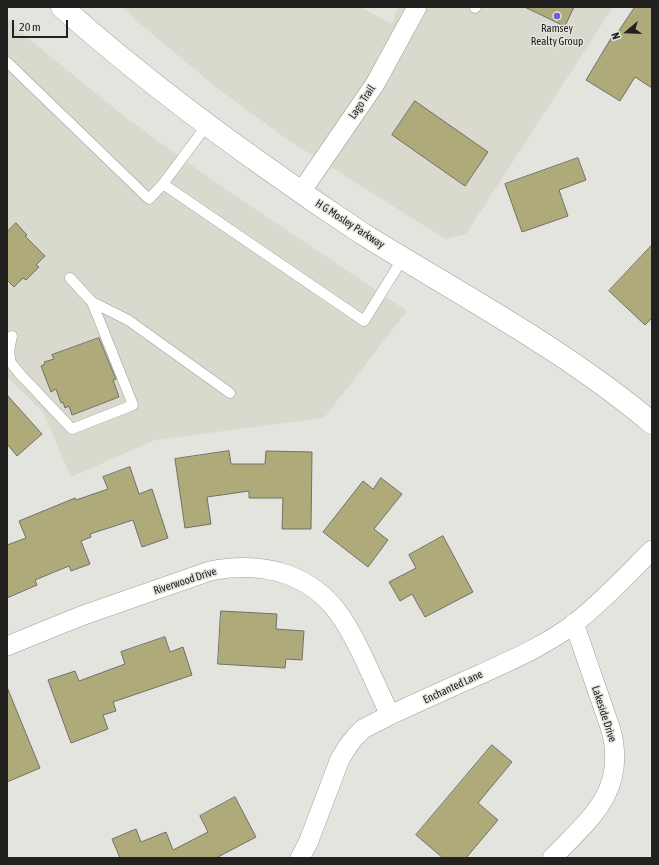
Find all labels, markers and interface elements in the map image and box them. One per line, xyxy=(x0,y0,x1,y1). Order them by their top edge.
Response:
marker: Ramsey Realty Group xyxy=(552,11,562,21)
scale bar xyxy=(14,12,70,38)
north arrow xyxy=(607,12,647,52)
text: 20 m xyxy=(19,20,41,34)
place label: Ramsey Realty Group xyxy=(531,22,583,48)
text: N xyxy=(609,31,622,41)
street label: Lago Trail xyxy=(346,82,378,122)
street label: H G Mosley Parkway xyxy=(313,197,387,251)
street label: Riverwood Drive xyxy=(152,565,218,597)
street label: Enchanted Lane xyxy=(421,667,485,707)
street label: Lakeside Drive xyxy=(589,684,619,744)

